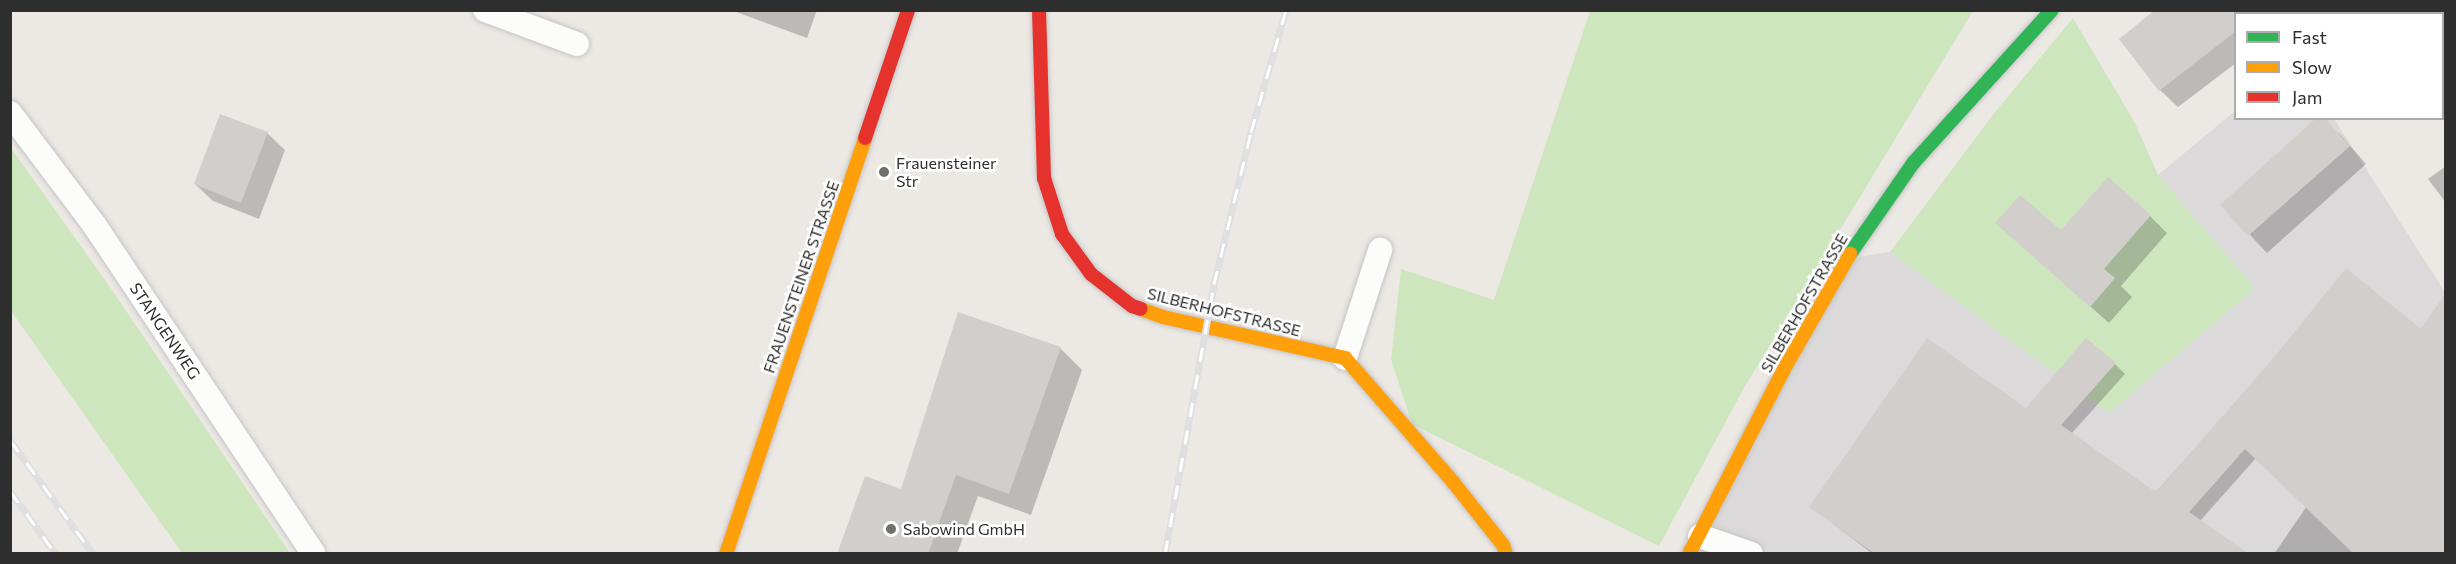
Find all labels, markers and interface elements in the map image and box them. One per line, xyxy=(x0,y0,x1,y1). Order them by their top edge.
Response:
legend xyxy=(2234,12,2444,120)
text: Fast xyxy=(2292,26,2327,48)
text: Slow xyxy=(2292,56,2332,78)
text: Jam xyxy=(2292,86,2322,108)
place label: Frauensteiner Str xyxy=(896,153,996,191)
marker: Frauensteiner Str xyxy=(877,165,891,179)
street label: FRAUENSTEINER STRASSE xyxy=(759,178,843,376)
street label: SILBERHOFSTRASSE xyxy=(1756,230,1852,376)
street label: STANGENWEG xyxy=(126,279,204,383)
street label: SILBERHOFSTRASSE xyxy=(1145,284,1303,340)
place label: Sabowind GmbH xyxy=(903,519,1025,539)
marker: Sabowind GmbH xyxy=(884,522,898,536)

